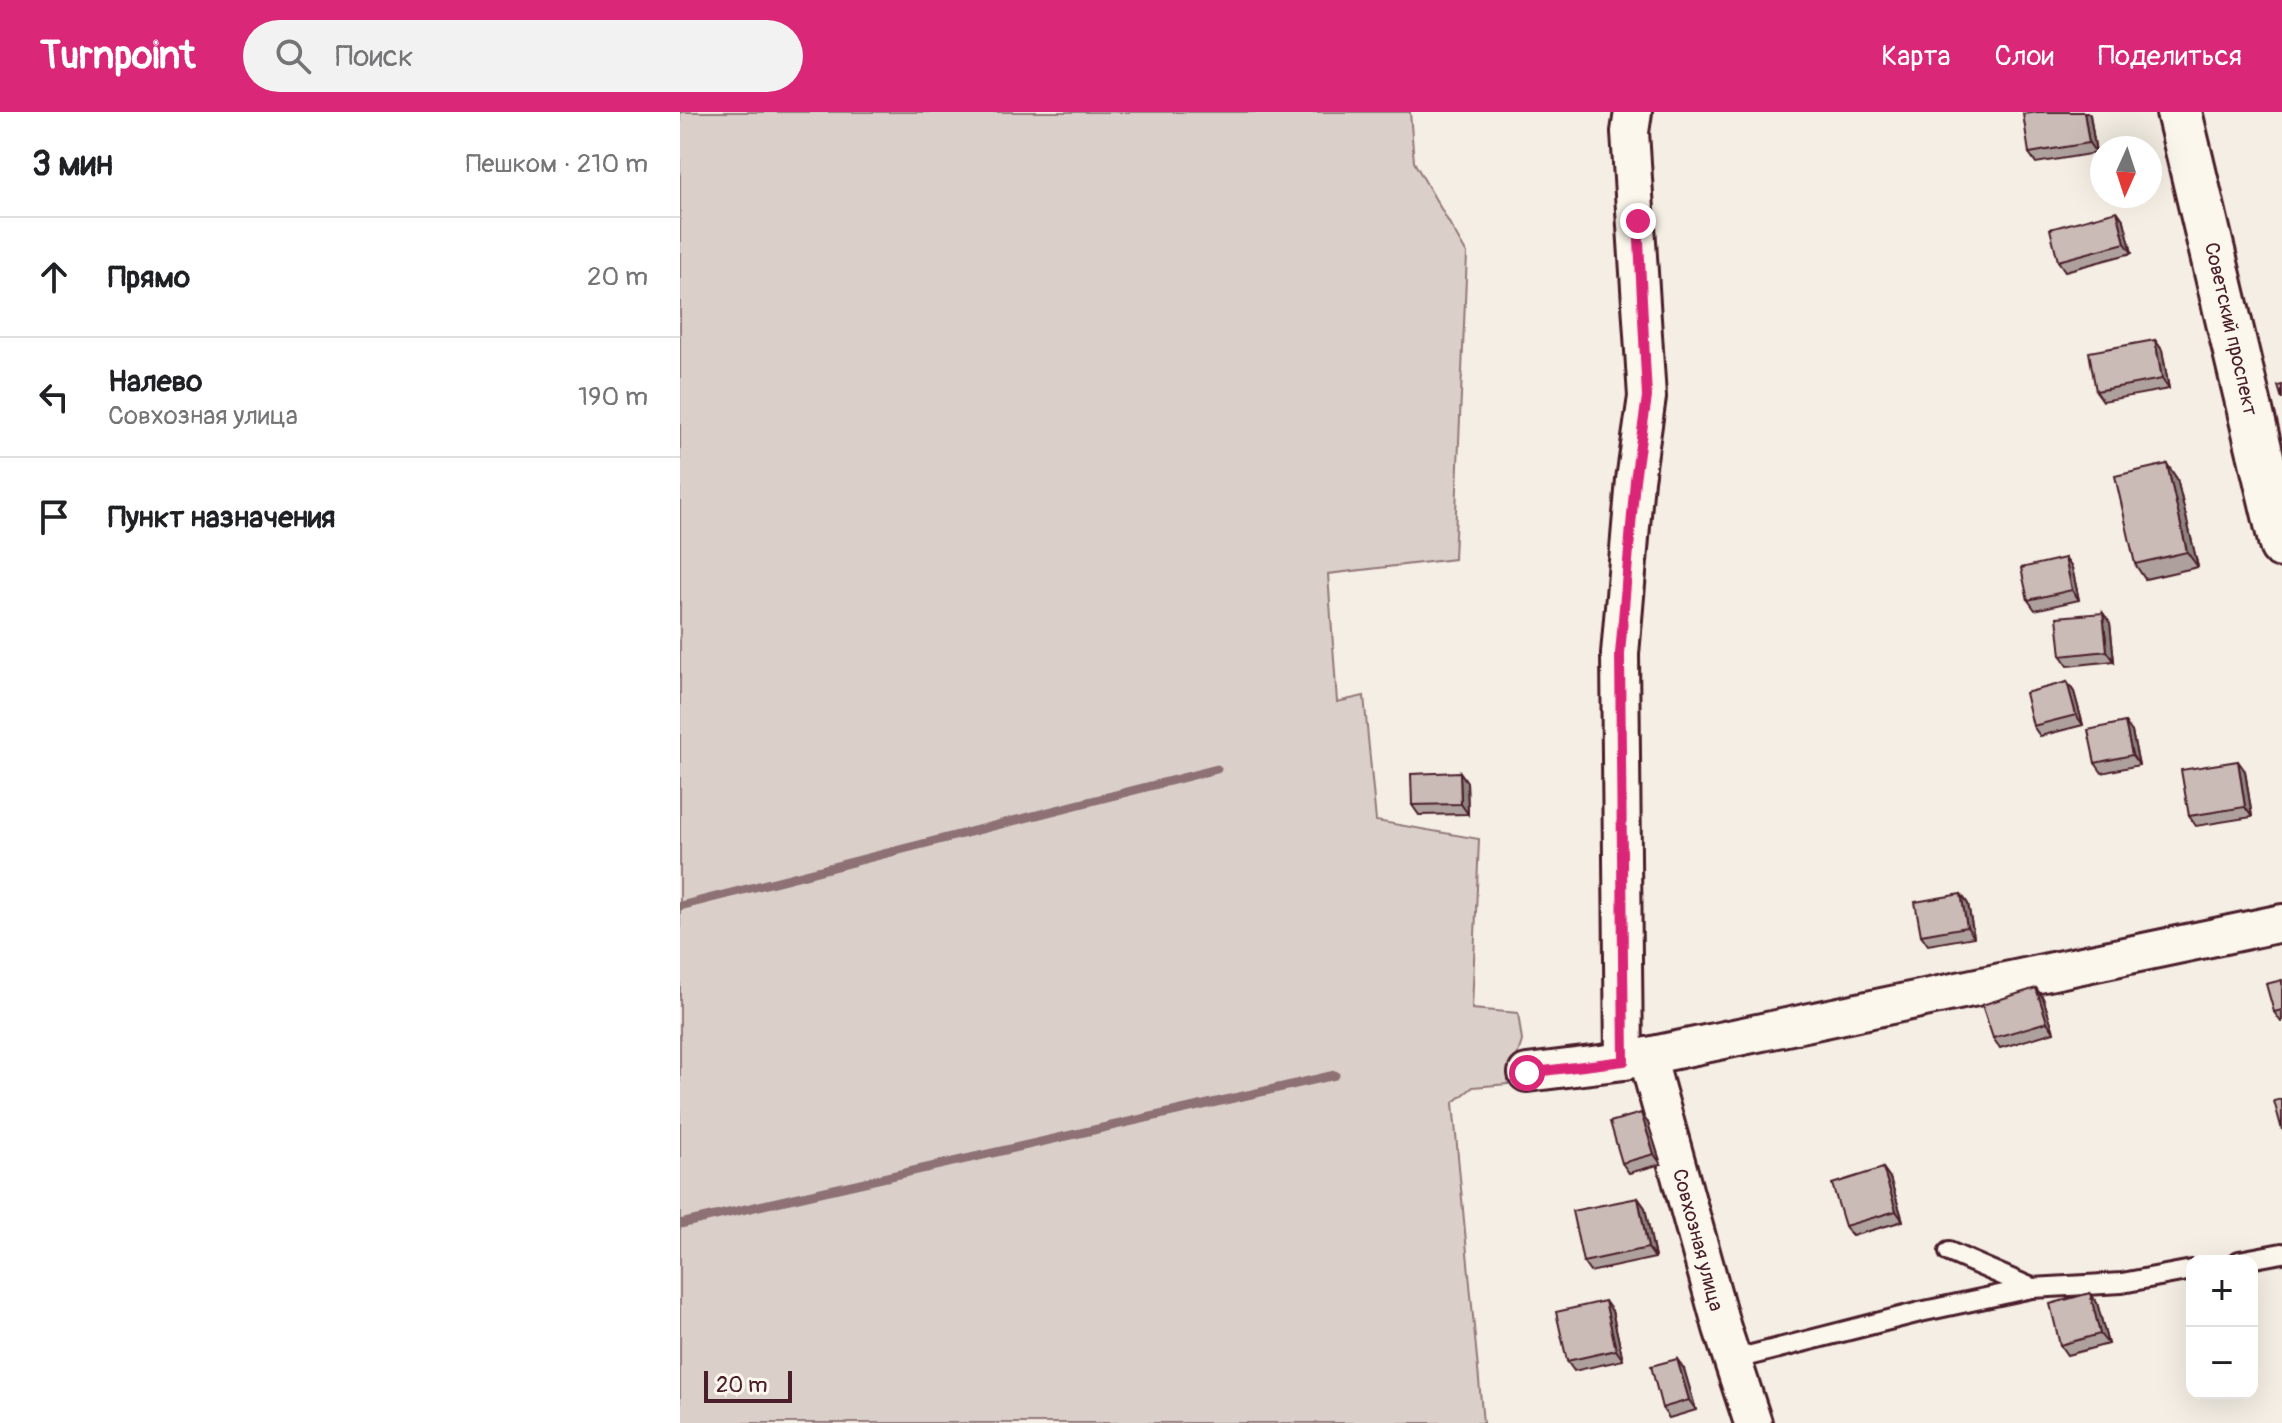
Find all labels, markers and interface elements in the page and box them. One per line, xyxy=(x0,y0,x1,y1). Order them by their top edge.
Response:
search box xyxy=(243,20,803,92)
text: Turnpoint xyxy=(40,32,195,80)
icon: search xyxy=(271,34,315,78)
text: Поиск xyxy=(335,38,414,75)
text: Карта xyxy=(1881,39,1951,74)
text: Слои xyxy=(1995,39,2054,74)
text: Поделиться xyxy=(2098,39,2242,74)
north arrow xyxy=(2090,136,2162,208)
text: 3 мин xyxy=(32,143,113,186)
text: Пешком · 210 m xyxy=(466,148,648,180)
route end xyxy=(1620,203,1656,239)
street label: Советский проспект xyxy=(2199,240,2263,418)
icon: ahead xyxy=(32,255,76,299)
text: Прямо xyxy=(108,259,190,296)
text: 20 m xyxy=(587,261,648,293)
text: Налево xyxy=(108,363,202,400)
icon: left xyxy=(32,375,76,419)
text: 190 m xyxy=(578,381,648,413)
text: Совхозная улица xyxy=(108,400,298,432)
icon: arrive xyxy=(32,495,76,539)
text: Пункт назначения xyxy=(108,499,335,536)
route start xyxy=(1509,1055,1545,1091)
street label: Совхозная улица xyxy=(1667,1166,1729,1314)
map controls xyxy=(2186,1255,2258,1399)
button: + xyxy=(2186,1255,2258,1327)
button: − xyxy=(2186,1327,2258,1399)
scale bar xyxy=(704,1367,792,1403)
text: 20 m xyxy=(716,1371,768,1399)

